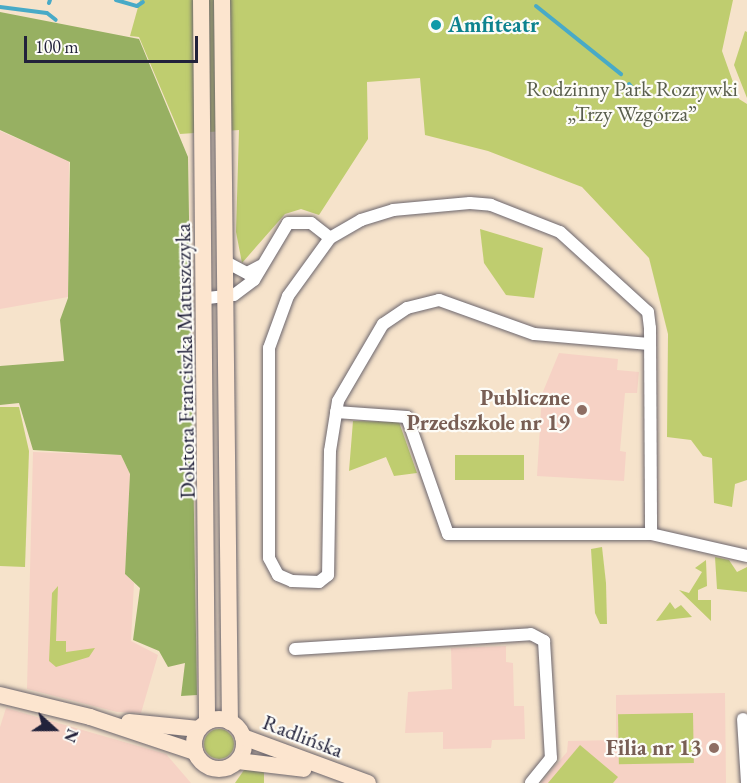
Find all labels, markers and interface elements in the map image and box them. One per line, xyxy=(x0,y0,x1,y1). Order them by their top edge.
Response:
place label: Amfiteatr xyxy=(448,12,539,38)
marker: Amfiteatr xyxy=(429,18,443,32)
scale bar xyxy=(27,24,201,62)
text: 100 m xyxy=(35,35,79,58)
park label: Rodzinny Park Rozrywki „Trzy Wzgórza” xyxy=(526,75,738,126)
street label: Doktora Franciszka Matuszczyka xyxy=(169,223,201,499)
place label: Publiczne Przedszkole nr 19 xyxy=(406,384,570,436)
marker: Publiczne Przedszkole nr 19 xyxy=(575,403,589,417)
north arrow xyxy=(24,699,84,759)
street label: Radlińska xyxy=(259,709,347,763)
text: N xyxy=(59,726,83,745)
place label: Filia nr 13 xyxy=(606,735,702,761)
marker: Filia nr 13 xyxy=(707,741,721,755)

